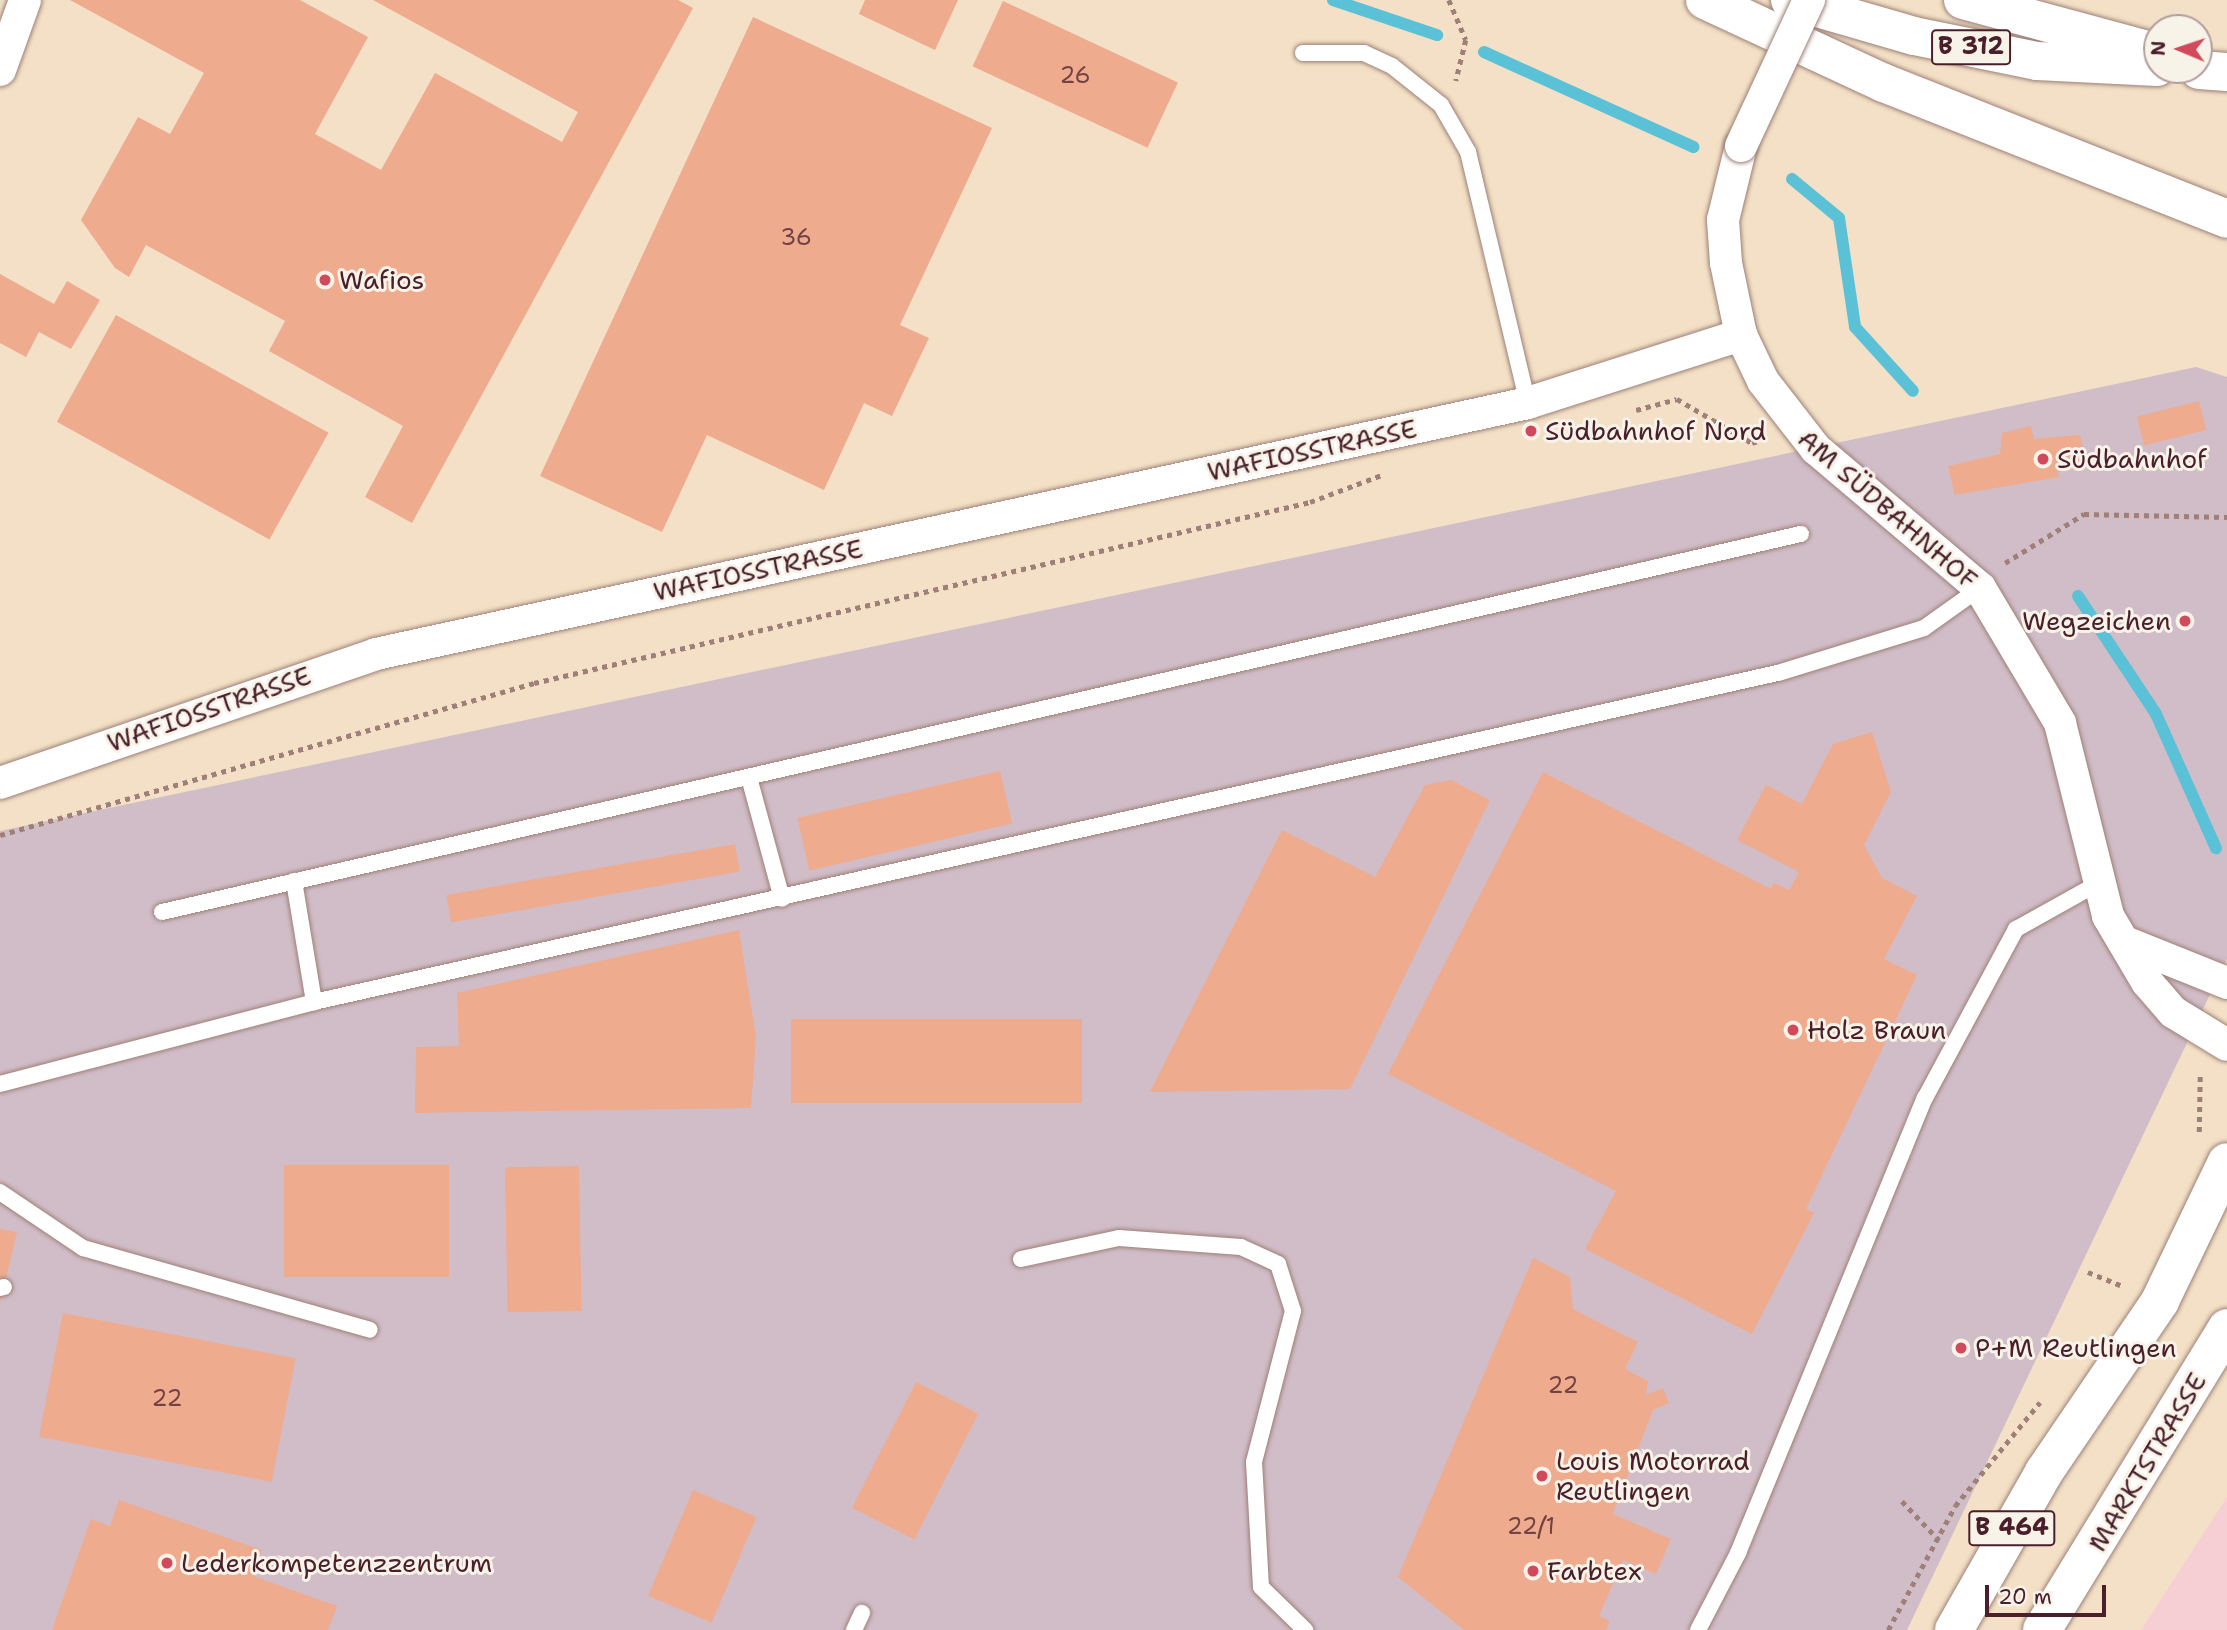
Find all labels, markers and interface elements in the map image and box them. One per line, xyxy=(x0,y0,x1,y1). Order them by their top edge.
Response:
north arrow xyxy=(2143,14,2213,84)
road number: B 312 xyxy=(1931,27,2011,68)
text: N xyxy=(2146,40,2171,56)
house number: 26 xyxy=(1059,61,1091,89)
house number: 36 xyxy=(780,223,812,251)
place label: Wafios xyxy=(339,264,424,296)
marker: Wafios xyxy=(317,272,333,288)
street label: WAFIOSSTRASSE xyxy=(1204,413,1420,487)
place label: Südbahnhof Nord xyxy=(1545,415,1766,447)
marker: Südbahnhof Nord xyxy=(1523,423,1539,439)
street label: AM SÜDBAHNHOF xyxy=(1792,423,1984,595)
place label: Südbahnhof xyxy=(2057,443,2207,475)
marker: Südbahnhof xyxy=(2035,451,2051,467)
street label: WAFIOSSTRASSE xyxy=(650,533,866,607)
place label: Wegzeichen xyxy=(2022,605,2171,637)
marker: Wegzeichen xyxy=(2177,613,2193,629)
street label: WAFIOSSTRASSE xyxy=(103,660,315,758)
place label: Holz Braun xyxy=(1807,1014,1946,1046)
marker: Holz Braun xyxy=(1785,1022,1801,1038)
place label: P+M Reutlingen xyxy=(1975,1332,2176,1364)
marker: P+M Reutlingen xyxy=(1953,1340,1969,1356)
street label: MARKTSTRASSE xyxy=(2081,1367,2213,1557)
house number: 22 xyxy=(1547,1371,1579,1399)
house number: 22 xyxy=(151,1384,183,1412)
place label: Louis Motorrad Reutlingen xyxy=(1556,1445,1750,1506)
marker: Louis Motorrad Reutlingen xyxy=(1534,1468,1550,1484)
road number: B 464 xyxy=(1968,1508,2056,1548)
house number: 22/1 xyxy=(1507,1512,1555,1540)
place label: Lederkompetenzzentrum xyxy=(181,1547,492,1579)
marker: Lederkompetenzzentrum xyxy=(159,1555,175,1571)
place label: Farbtex xyxy=(1547,1555,1642,1587)
marker: Farbtex xyxy=(1525,1563,1541,1579)
scale bar xyxy=(1989,1570,2110,1614)
text: 20 m xyxy=(1998,1583,2052,1611)

